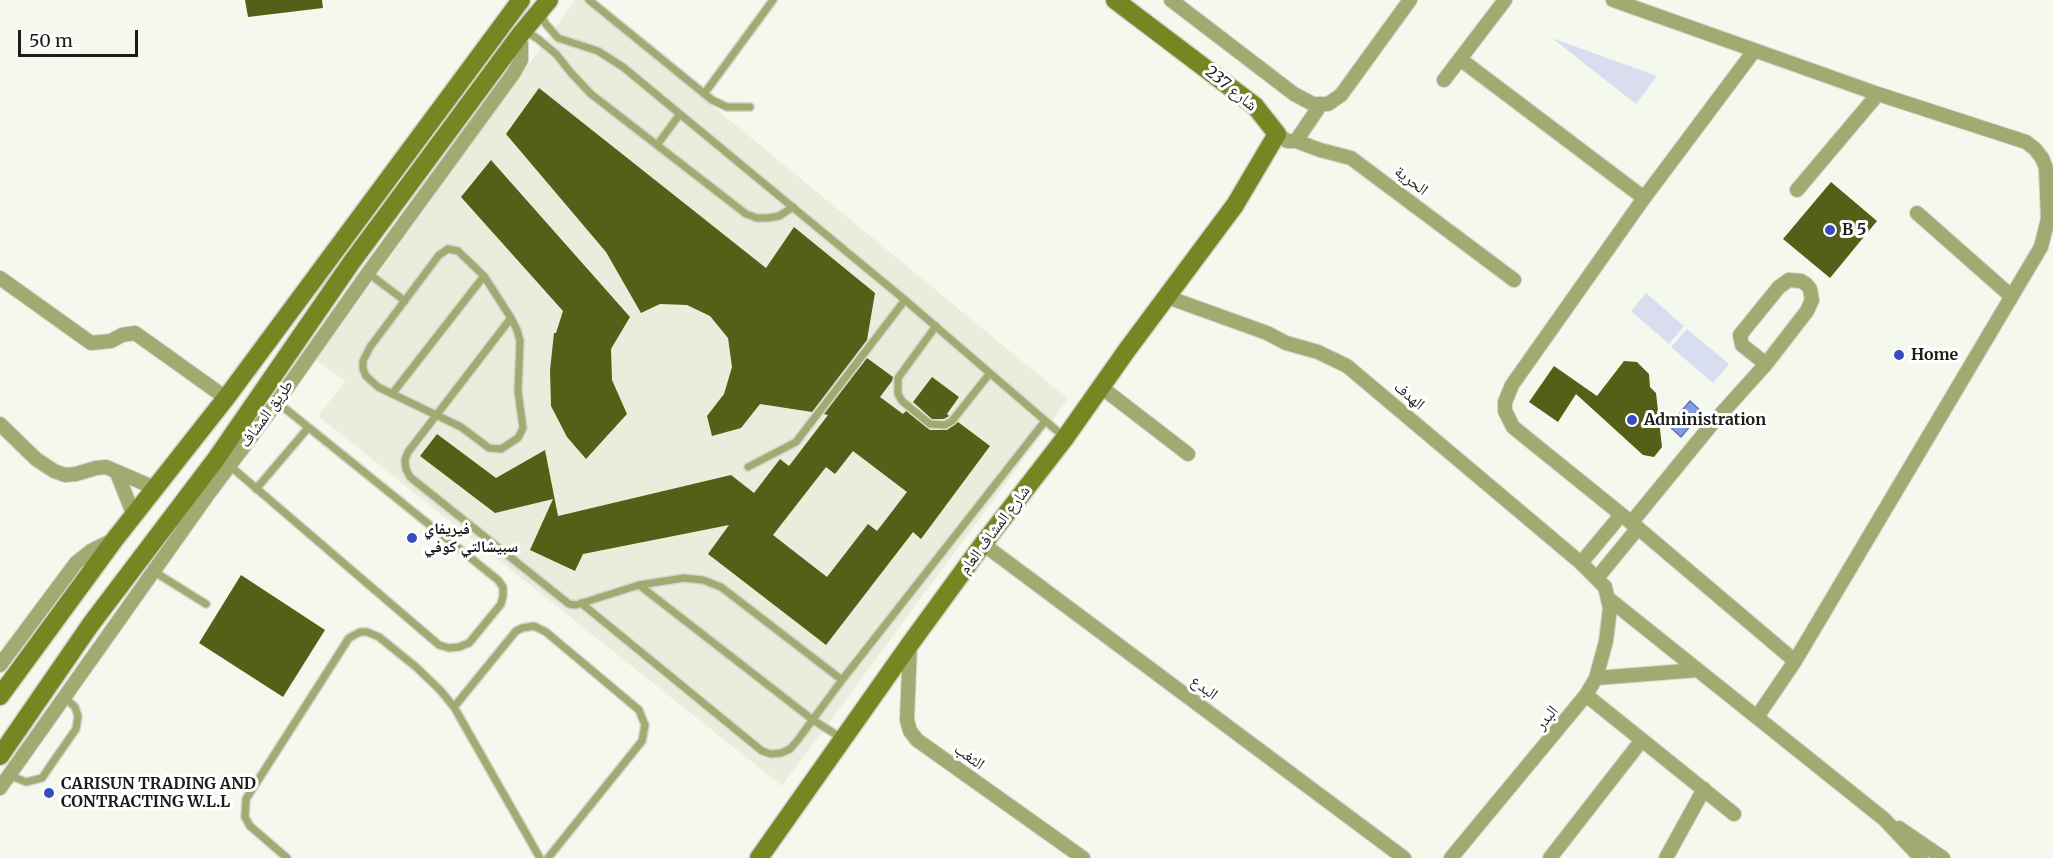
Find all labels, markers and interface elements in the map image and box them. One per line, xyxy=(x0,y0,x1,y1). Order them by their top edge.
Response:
scale bar xyxy=(21,18,141,56)
text: 50 m xyxy=(29,29,73,52)
street label: شارع 237 xyxy=(1201,62,1261,116)
street label: الحرية xyxy=(1390,162,1432,200)
place label: B 5 xyxy=(1842,220,1866,240)
marker: B 5 xyxy=(1823,223,1837,237)
place label: Home xyxy=(1911,345,1958,365)
marker: Home xyxy=(1892,348,1906,362)
street label: طريق المشاف xyxy=(236,377,298,451)
street label: الهدف xyxy=(1390,378,1428,414)
place label: Administration xyxy=(1644,410,1766,430)
marker: Administration xyxy=(1625,413,1639,427)
street label: شارع المشاف العام xyxy=(956,482,1034,578)
place label: فيريفاي سبيشالتي كوفي xyxy=(424,519,518,557)
marker: فيريفاي سبيشالتي كوفي xyxy=(405,531,419,545)
street label: البدع xyxy=(1187,672,1221,704)
street label: البدر xyxy=(1531,702,1563,734)
street label: الثغب xyxy=(950,740,988,774)
place label: CARISUN TRADING AND CONTRACTING W.L.L xyxy=(61,774,256,812)
marker: CARISUN TRADING AND CONTRACTING W.L.L xyxy=(42,786,56,800)

